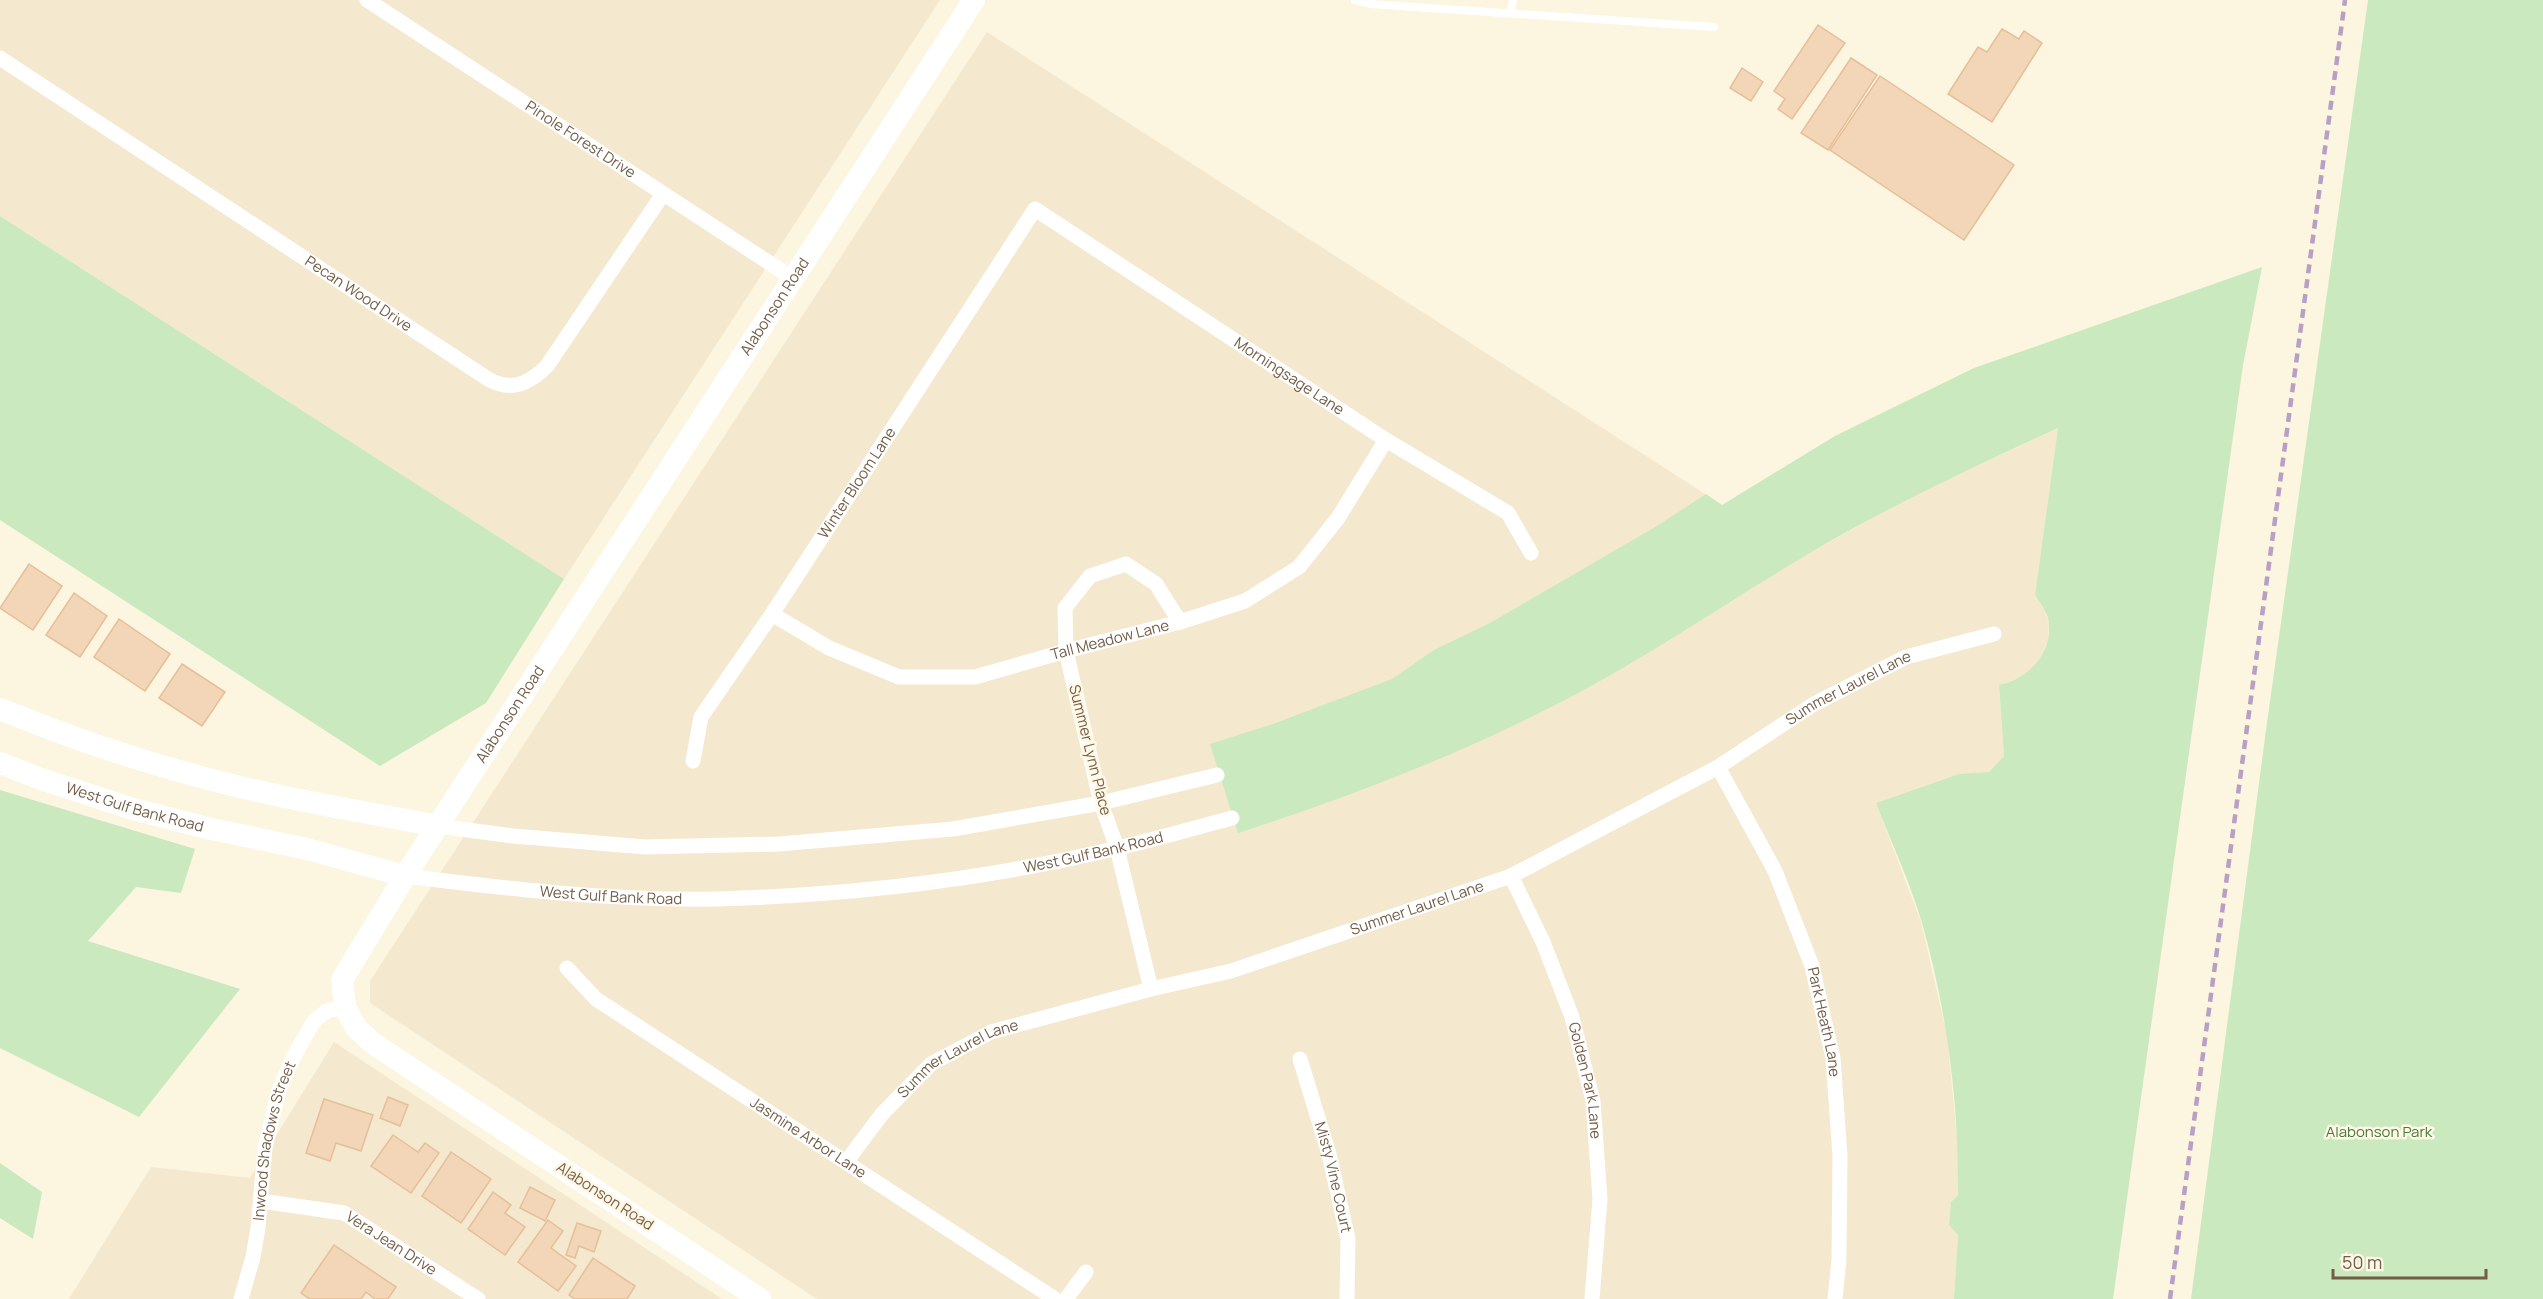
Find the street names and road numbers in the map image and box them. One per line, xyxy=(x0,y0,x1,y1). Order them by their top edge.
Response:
street label: Pinole Forest Drive xyxy=(521,95,640,183)
street label: Pecan Wood Drive xyxy=(301,250,417,336)
street label: Alabonson Road xyxy=(735,254,814,359)
street label: Morningsage Lane xyxy=(1230,332,1349,420)
street label: Winter Bloom Lane xyxy=(813,423,901,543)
street label: Tall Meadow Lane xyxy=(1048,614,1171,665)
street label: Summer Laurel Lane xyxy=(1781,645,1913,730)
street label: Alabonson Road xyxy=(470,661,549,767)
street label: Summer Lynn Place xyxy=(1064,682,1117,818)
street label: West Gulf Bank Road xyxy=(63,777,206,837)
street label: West Gulf Bank Road xyxy=(1022,826,1165,878)
street label: Summer Laurel Lane xyxy=(1347,875,1487,940)
street label: West Gulf Bank Road xyxy=(539,880,682,909)
street label: Park Heath Lane xyxy=(1803,965,1845,1078)
street label: Summer Laurel Lane xyxy=(892,1014,1021,1102)
street label: Golden Park Lane xyxy=(1564,1020,1607,1140)
street label: Inwood Shadows Street xyxy=(248,1058,301,1222)
street label: Jasmine Arbor Lane xyxy=(746,1092,871,1183)
street label: Misty Vine Court xyxy=(1310,1119,1357,1235)
street label: Alabonson Road xyxy=(552,1156,658,1235)
street label: Vera Jean Drive xyxy=(342,1206,441,1280)

